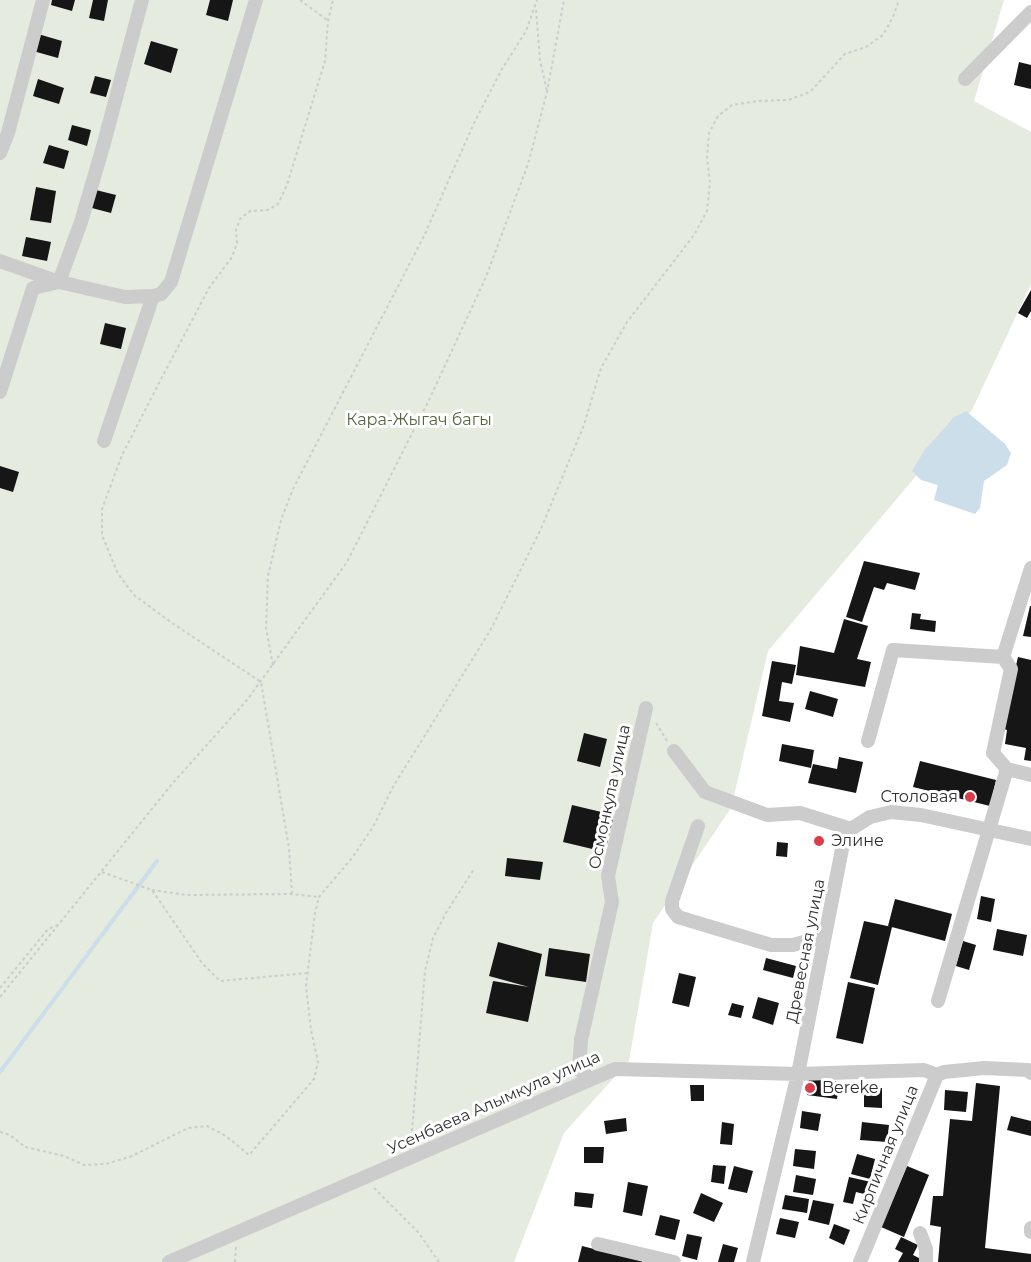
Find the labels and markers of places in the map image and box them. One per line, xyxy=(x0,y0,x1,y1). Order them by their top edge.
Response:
place label: Столовая xyxy=(880,787,958,807)
marker: Столовая xyxy=(963,790,977,804)
place label: Элине xyxy=(831,831,884,851)
marker: Элине xyxy=(812,834,826,848)
place label: Bereke xyxy=(822,1078,878,1098)
marker: Bereke xyxy=(803,1081,817,1095)

